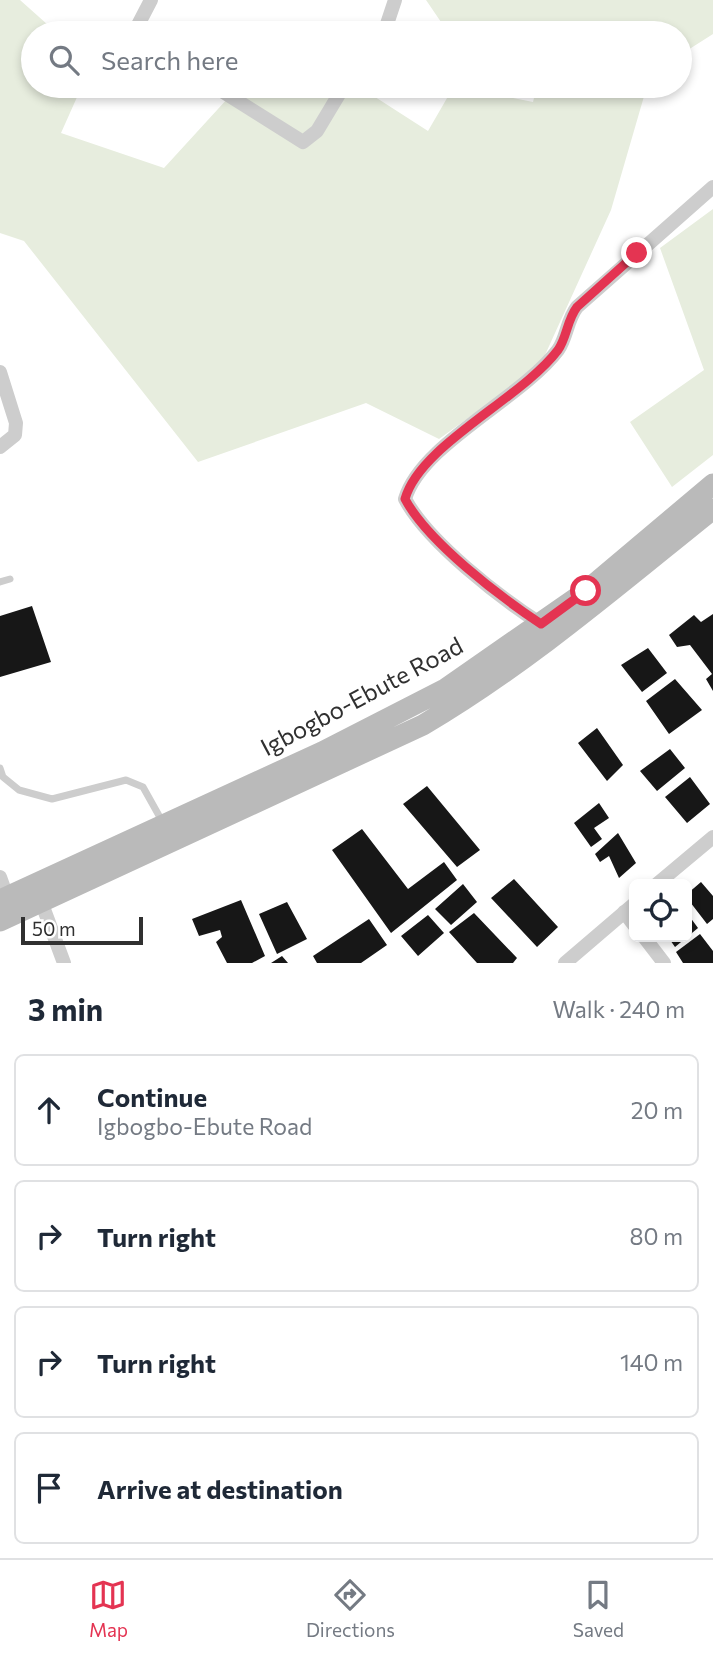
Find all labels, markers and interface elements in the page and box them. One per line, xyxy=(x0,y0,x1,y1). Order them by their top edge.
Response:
search box xyxy=(21,21,692,98)
icon: search xyxy=(45,41,83,79)
text: Search here xyxy=(101,44,239,75)
route end xyxy=(621,237,652,268)
route start xyxy=(570,575,601,606)
street label: Igbogbo-Ebute Road xyxy=(255,630,467,761)
map controls xyxy=(629,879,692,942)
button: locate xyxy=(629,879,692,942)
scale bar xyxy=(21,914,144,946)
text: 50 m xyxy=(32,917,76,940)
text: 3 min xyxy=(28,990,103,1027)
text: Walk · 240 m xyxy=(553,995,685,1023)
text: Continue xyxy=(97,1081,207,1112)
icon: ahead xyxy=(30,1091,68,1129)
text: 20 m xyxy=(631,1096,683,1124)
text: Igbogbo-Ebute Road xyxy=(97,1112,312,1140)
icon: right xyxy=(30,1217,68,1255)
text: Turn right xyxy=(97,1221,216,1252)
text: 80 m xyxy=(630,1222,683,1250)
icon: right xyxy=(30,1343,68,1381)
text: Turn right xyxy=(97,1347,216,1378)
text: 140 m xyxy=(620,1348,683,1376)
icon: arrive xyxy=(30,1469,68,1507)
text: Arrive at destination xyxy=(97,1473,343,1504)
tab: Map xyxy=(89,1576,128,1641)
tab: Directions xyxy=(306,1576,395,1641)
tab: Saved xyxy=(573,1576,624,1641)

